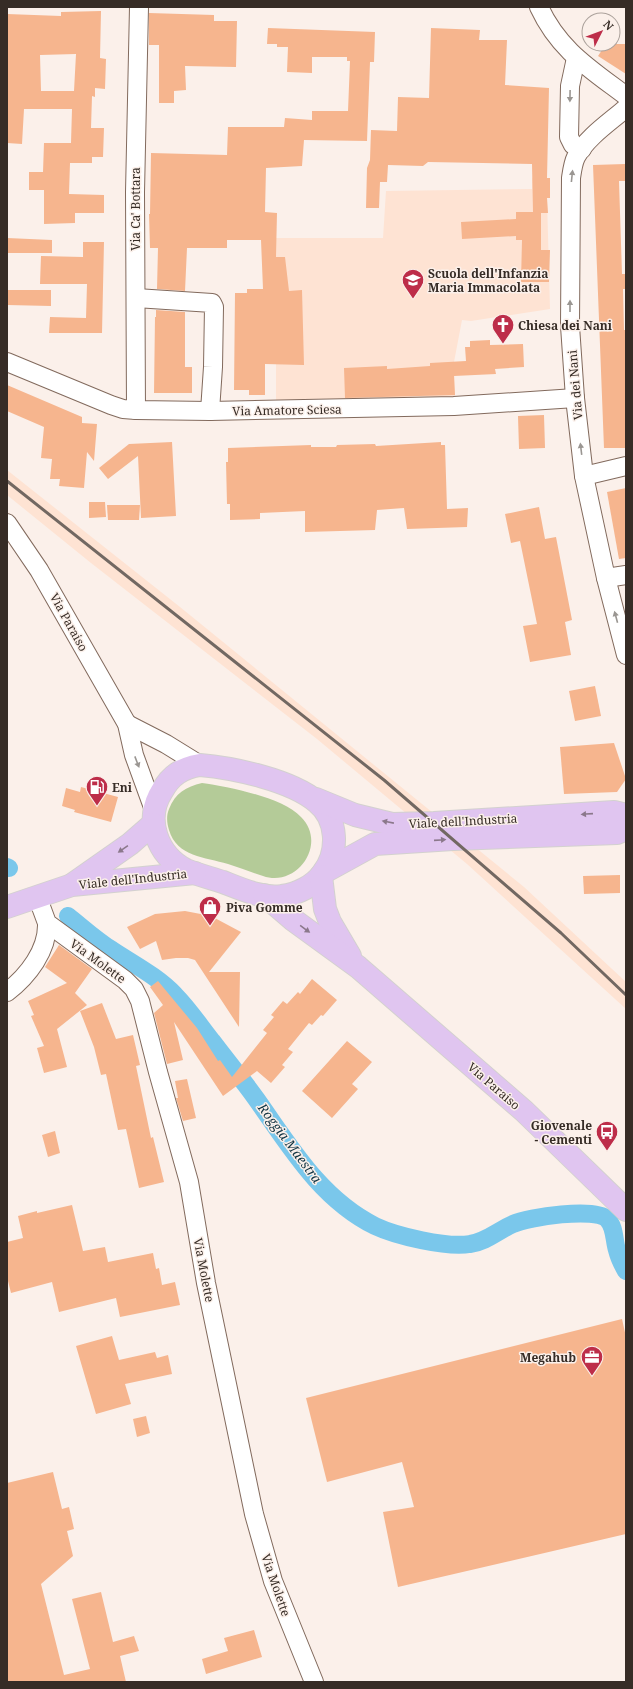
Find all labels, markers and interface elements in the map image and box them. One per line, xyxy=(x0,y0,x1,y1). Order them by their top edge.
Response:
north arrow xyxy=(581,12,621,52)
text: N xyxy=(600,17,617,33)
one-way arrow xyxy=(567,90,573,103)
street label: Via Ca' Bottara xyxy=(127,167,144,251)
one-way arrow xyxy=(569,170,575,182)
place label: Scuola dell'Infanzia Maria Immacolata xyxy=(428,265,548,296)
school or university icon: Scuola dell'Infanzia Maria Immacolata xyxy=(400,267,426,300)
one-way arrow xyxy=(567,299,573,312)
church icon: Chiesa dei Nani xyxy=(490,312,516,345)
place label: Chiesa dei Nani xyxy=(518,317,613,334)
street label: Via dei Nani xyxy=(563,349,587,421)
street label: Via Amatore Sciesa xyxy=(232,401,342,419)
one-way arrow xyxy=(578,443,584,455)
street label: Via Paraiso xyxy=(46,590,92,654)
one-way arrow xyxy=(613,611,619,623)
one-way arrow xyxy=(134,756,140,768)
fuel station icon: Eni xyxy=(84,774,110,807)
place label: Eni xyxy=(112,779,133,796)
street label: Viale dell'Industria xyxy=(408,810,518,832)
one-way arrow xyxy=(581,811,593,818)
one-way arrow xyxy=(382,819,394,825)
one-way arrow xyxy=(434,836,446,843)
one-way arrow xyxy=(118,845,129,853)
street label: Viale dell'Industria xyxy=(78,865,188,893)
shop icon: Piva Gomme xyxy=(197,894,223,927)
place label: Piva Gomme xyxy=(226,899,303,916)
one-way arrow xyxy=(299,925,310,933)
street label: Via Molette xyxy=(67,935,129,987)
street label: Via Paraiso xyxy=(464,1059,524,1114)
water label: Roggia Maestra xyxy=(253,1099,326,1187)
place label: Giovenale - Cementi xyxy=(531,1117,593,1148)
bus stop icon: Giovenale - Cementi xyxy=(594,1119,620,1152)
street label: Via Molette xyxy=(189,1236,219,1304)
office icon: Megahub xyxy=(579,1344,605,1377)
place label: Megahub xyxy=(520,1349,576,1366)
street label: Via Molette xyxy=(257,1551,295,1619)

